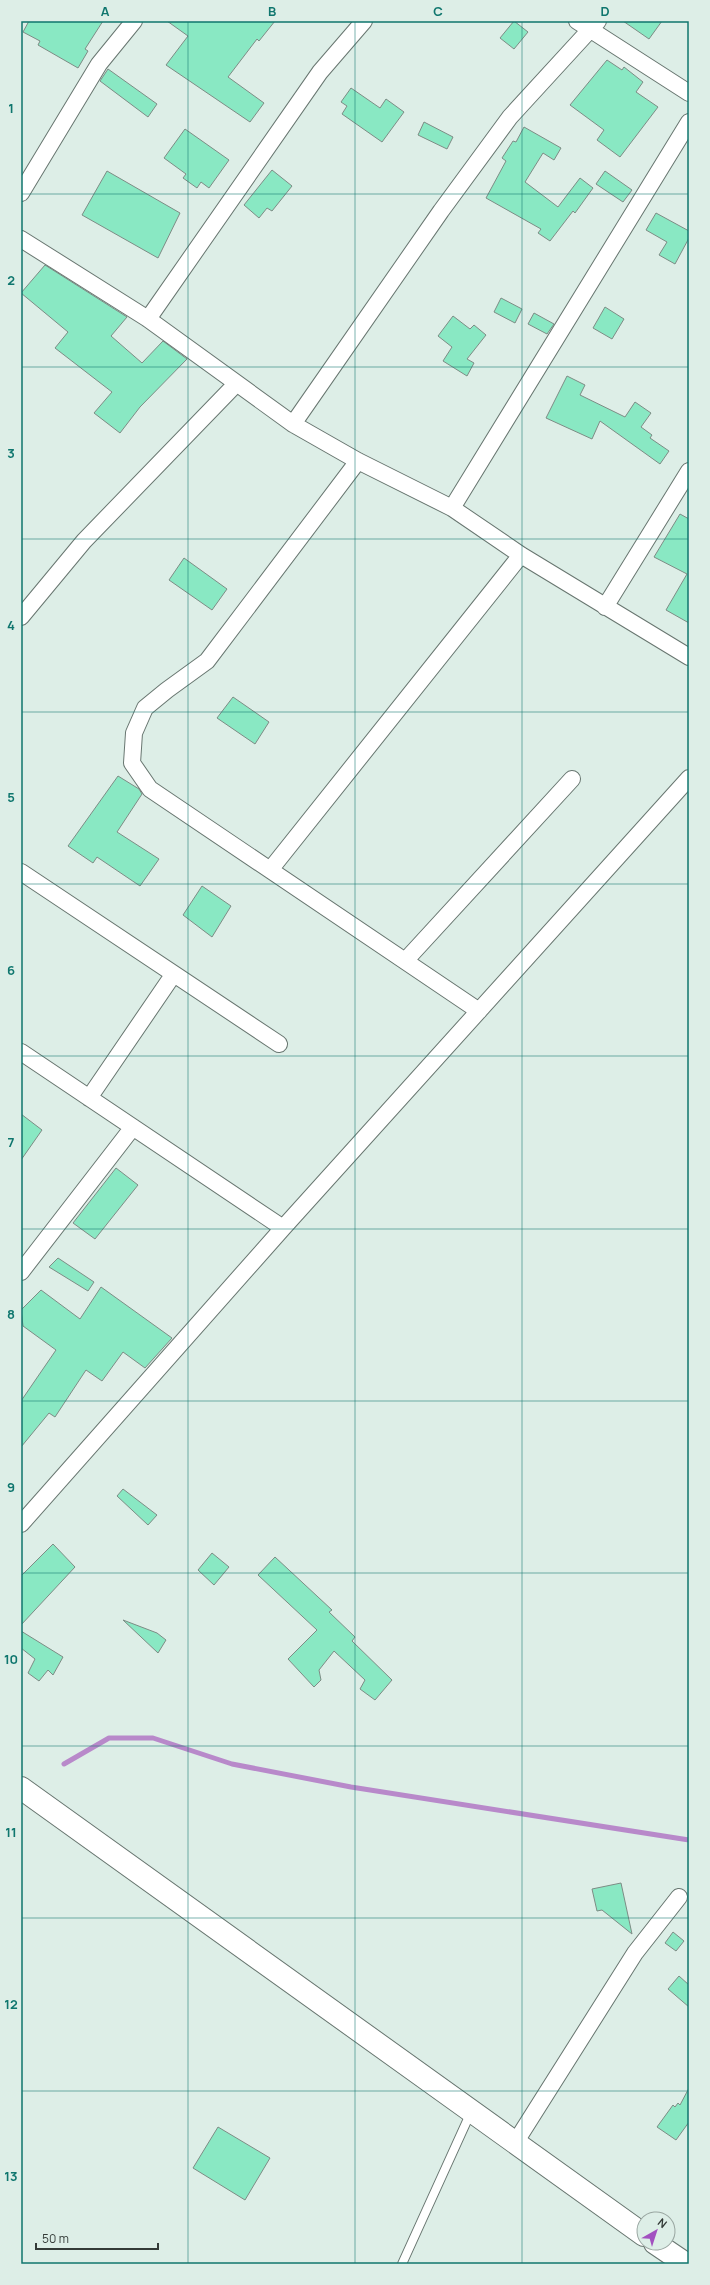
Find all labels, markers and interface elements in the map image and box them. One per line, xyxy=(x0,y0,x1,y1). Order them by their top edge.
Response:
text: A xyxy=(101,2,110,20)
text: B xyxy=(268,2,276,20)
text: C xyxy=(433,2,443,20)
text: D xyxy=(600,2,610,20)
text: 1 xyxy=(8,99,14,117)
text: 2 xyxy=(7,271,15,289)
text: 3 xyxy=(7,444,15,462)
text: 4 xyxy=(7,616,15,634)
text: 5 xyxy=(7,788,15,806)
text: 6 xyxy=(7,961,15,979)
text: 7 xyxy=(8,1133,15,1151)
text: 8 xyxy=(7,1305,15,1323)
text: 9 xyxy=(7,1478,15,1496)
text: 10 xyxy=(4,1650,18,1668)
text: 11 xyxy=(5,1823,17,1841)
text: 12 xyxy=(4,1995,18,2013)
text: 13 xyxy=(4,2167,18,2185)
north arrow xyxy=(636,2211,676,2251)
text: N xyxy=(655,2215,670,2231)
scale bar xyxy=(36,2225,158,2251)
text: 50 m xyxy=(42,2230,69,2247)

